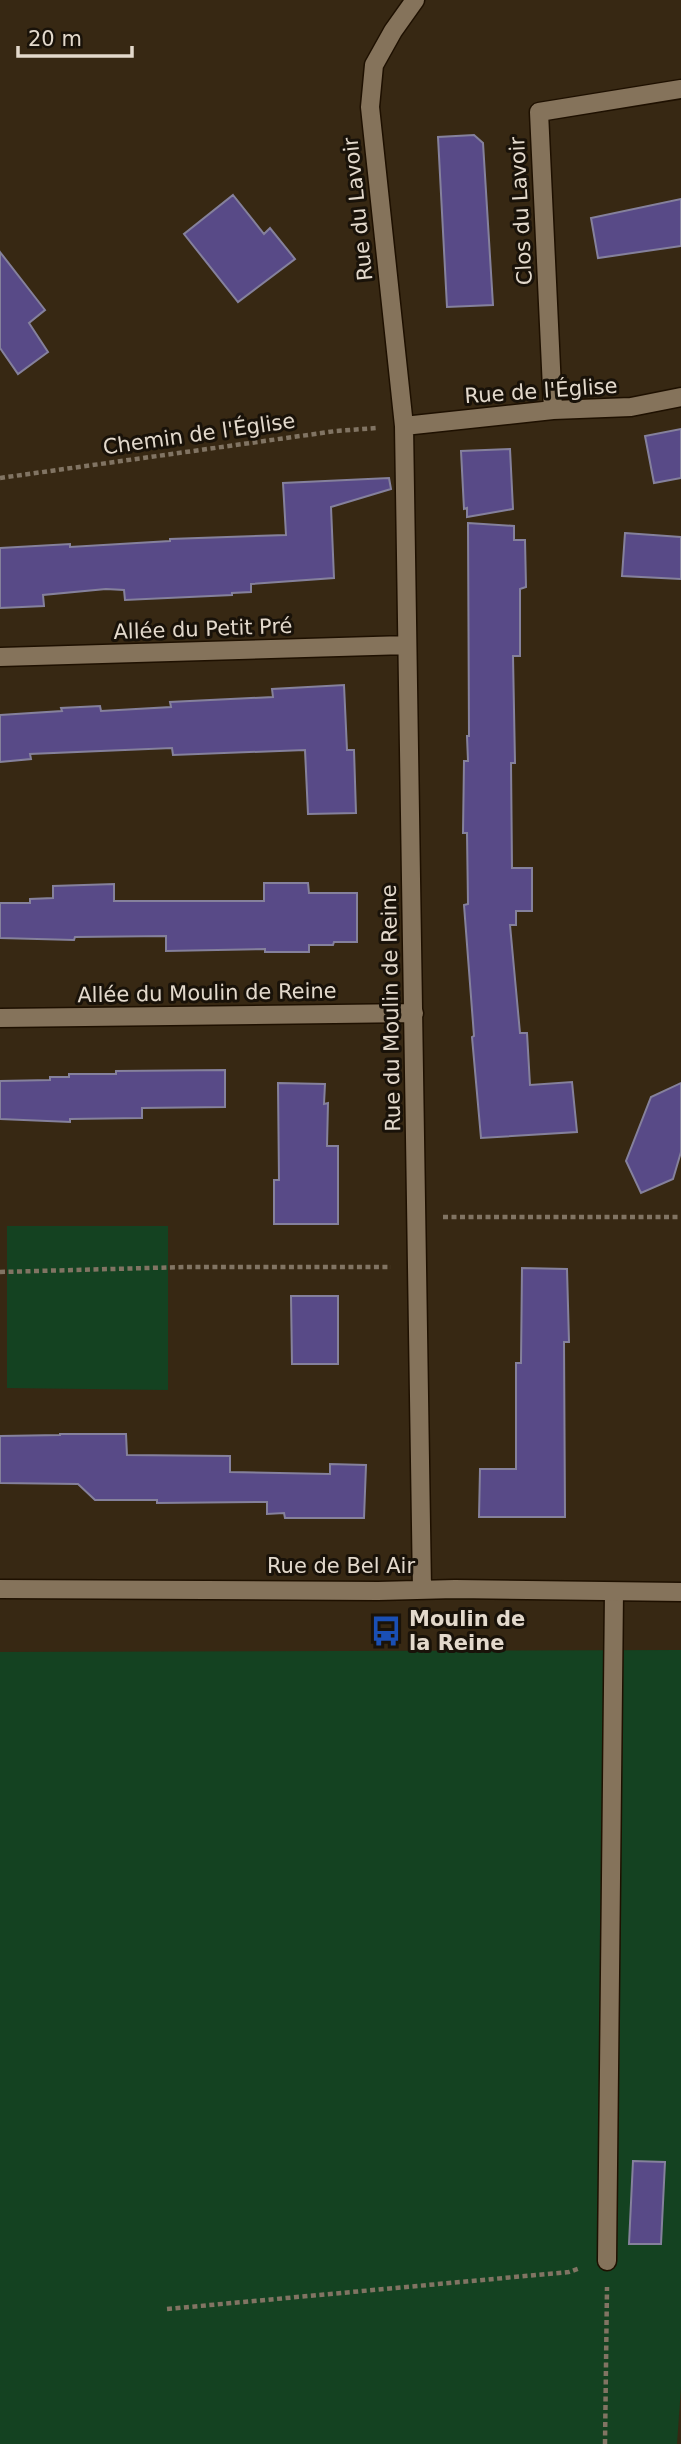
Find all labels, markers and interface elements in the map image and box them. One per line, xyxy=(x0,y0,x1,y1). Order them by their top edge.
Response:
scale bar xyxy=(18,14,131,58)
text: 20 m xyxy=(28,27,82,51)
street label: Rue du Lavoir xyxy=(338,136,377,282)
street label: Clos du Lavoir xyxy=(505,136,537,286)
street label: Rue de l'Église xyxy=(464,373,618,408)
street label: Chemin de l'Église xyxy=(101,408,297,459)
street label: Allée du Petit Pré xyxy=(113,614,293,644)
street label: Rue du Moulin de Reine xyxy=(377,884,405,1132)
street label: Allée du Moulin de Reine xyxy=(77,979,337,1007)
street label: Rue de Bel Air xyxy=(267,1554,415,1578)
place label: Moulin de la Reine xyxy=(409,1607,525,1655)
bus stop icon: Moulin de la Reine xyxy=(369,1614,403,1648)

